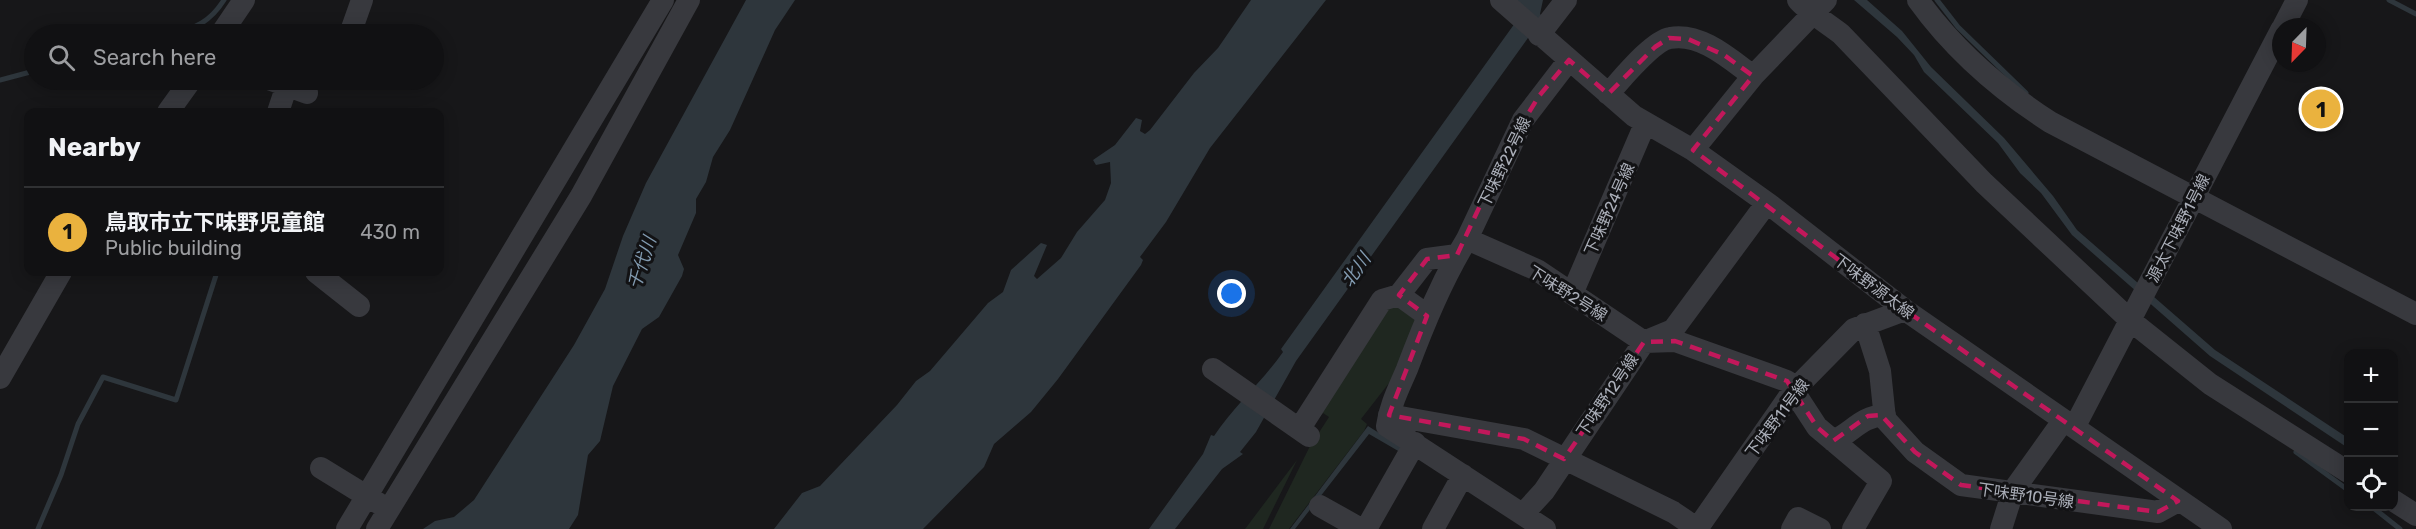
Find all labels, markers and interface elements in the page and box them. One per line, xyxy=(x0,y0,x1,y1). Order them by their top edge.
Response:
north arrow xyxy=(2272,18,2326,72)
search box xyxy=(24,24,444,90)
icon: search xyxy=(45,41,78,74)
text: Search here xyxy=(93,44,216,71)
pin: 1 xyxy=(2302,86,2340,132)
street label: 下味野22号線 xyxy=(1474,114,1535,211)
text: Nearby xyxy=(48,132,141,163)
street label: 下味野24号線 xyxy=(1581,160,1638,258)
street label: 源太下味野1号線 xyxy=(2143,171,2214,285)
text: 鳥取市立下味野児童館 xyxy=(105,209,325,236)
text: 1 xyxy=(63,220,72,244)
text: 430 m xyxy=(360,220,420,244)
water label: 千代川 xyxy=(623,232,661,292)
text: Public building xyxy=(105,236,242,260)
water label: 北川 xyxy=(1337,247,1376,291)
street label: 下味野源太線 xyxy=(1830,250,1918,323)
street label: 下味野2号線 xyxy=(1525,262,1611,325)
your location xyxy=(1217,279,1246,308)
map controls xyxy=(2344,349,2398,511)
button: + xyxy=(2344,349,2398,403)
street label: 下味野12号線 xyxy=(1573,350,1642,440)
street label: 下味野11号線 xyxy=(1742,375,1813,461)
button: − xyxy=(2344,403,2398,457)
button: locate xyxy=(2344,457,2398,511)
street label: 下味野10号線 xyxy=(1977,479,2075,512)

